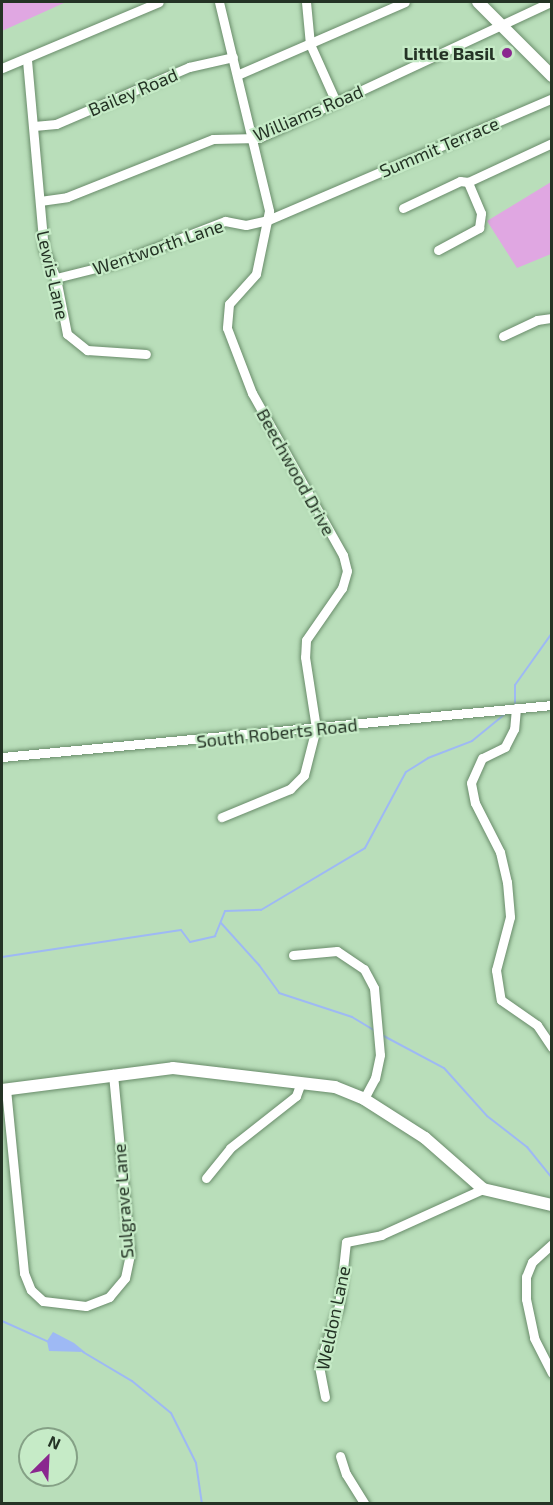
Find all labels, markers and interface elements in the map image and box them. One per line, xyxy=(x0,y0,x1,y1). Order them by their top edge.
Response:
place label: Little Basil xyxy=(403,42,495,64)
marker: Little Basil xyxy=(500,46,514,60)
street label: Bailey Road xyxy=(85,63,181,121)
street label: Williams Road xyxy=(250,80,366,146)
street label: Summit Terrace xyxy=(376,112,502,182)
street label: Wentworth Lane xyxy=(90,215,226,279)
street label: Lewis Lane xyxy=(32,228,74,322)
street label: Beechwood Drive xyxy=(252,405,340,539)
street label: South Roberts Road xyxy=(195,714,359,752)
street label: Sulgrave Lane xyxy=(108,1143,138,1259)
street label: Weldon Lane xyxy=(311,1264,355,1372)
north arrow xyxy=(18,1427,78,1487)
text: N xyxy=(46,1431,64,1453)

